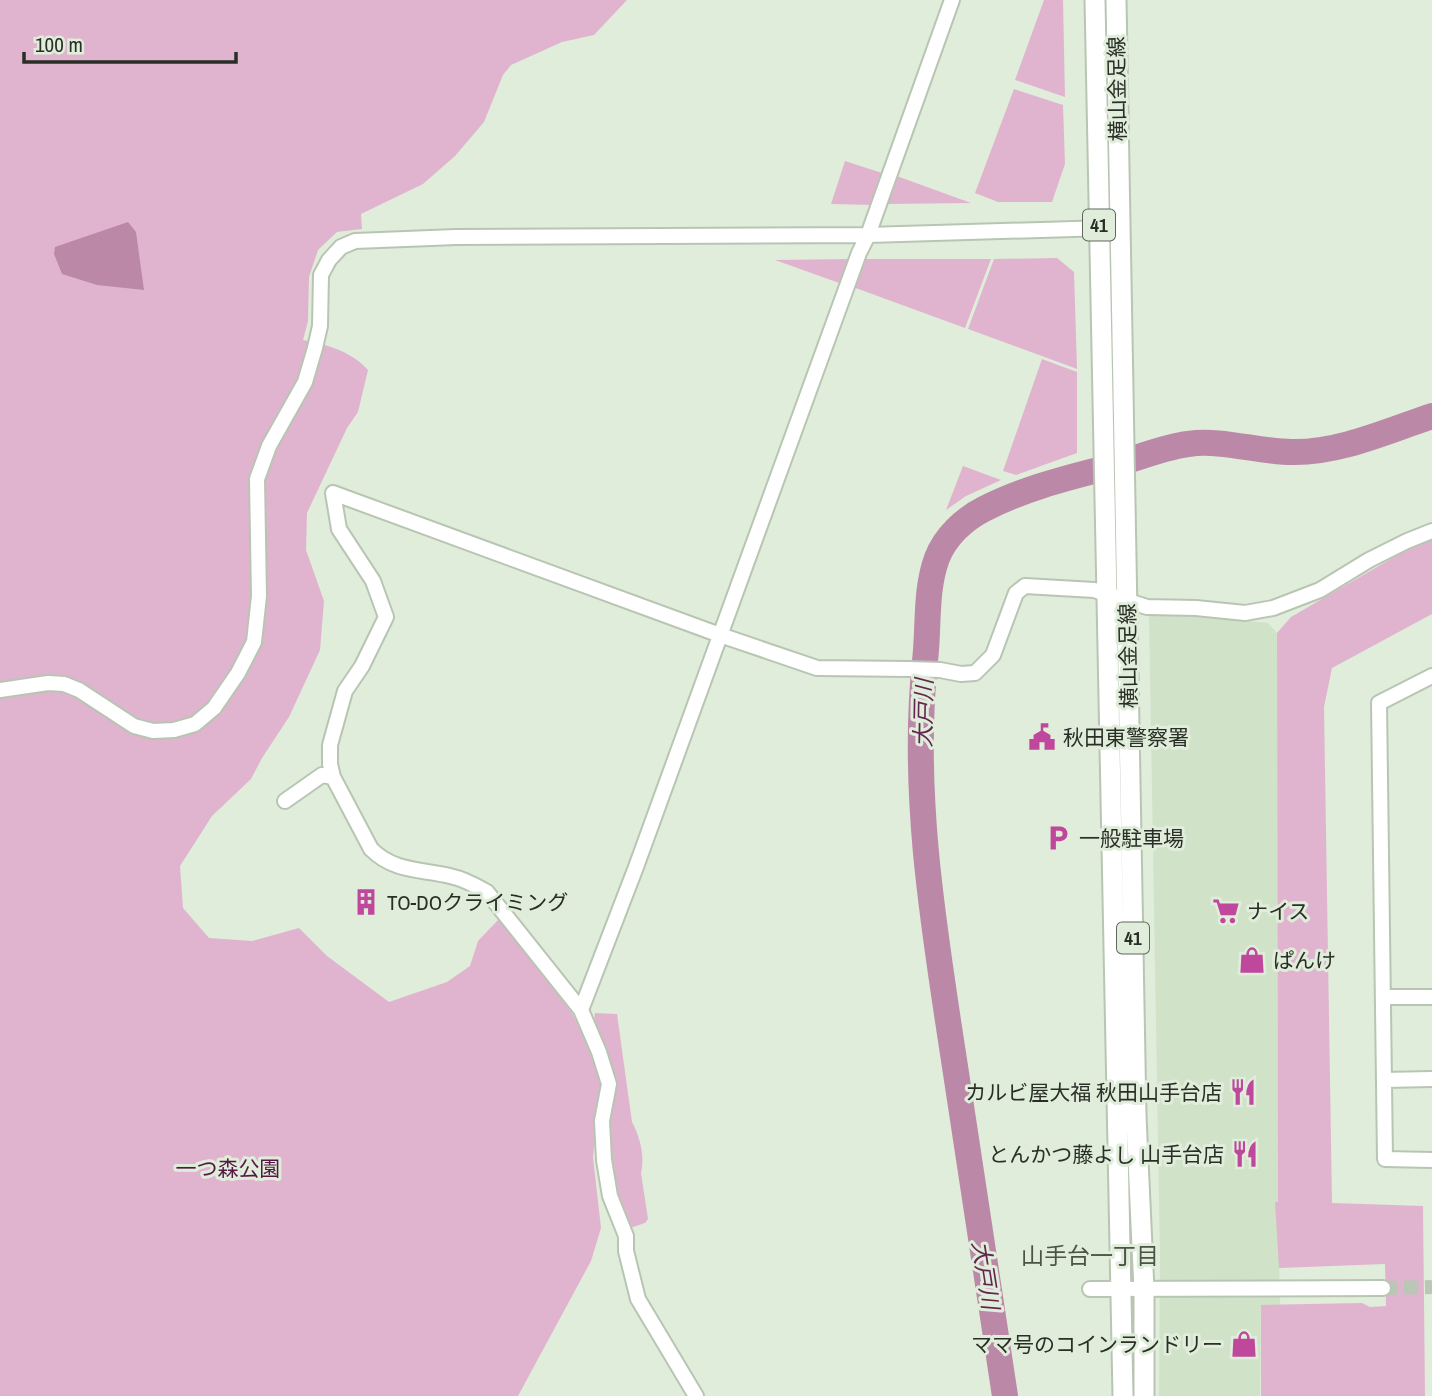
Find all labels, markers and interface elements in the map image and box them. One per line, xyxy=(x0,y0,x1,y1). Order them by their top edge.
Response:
scale bar xyxy=(24,21,236,65)
text: 100 m xyxy=(35,30,83,59)
street label: 横山金足線 xyxy=(1102,36,1132,142)
road number: 41 xyxy=(1083,210,1115,241)
street label: 横山金足線 xyxy=(1113,603,1143,709)
water label: 大戸川 xyxy=(907,675,939,748)
public building icon: 秋田東警察署 xyxy=(1027,722,1057,752)
place label: 秋田東警察署 xyxy=(1063,723,1189,752)
parking icon: 一般駐車場 xyxy=(1043,823,1073,853)
place label: 一般駐車場 xyxy=(1079,824,1184,853)
building icon: TO-DOクライミング xyxy=(351,887,381,917)
place label: TO-DOクライミング xyxy=(387,888,568,917)
supermarket icon: ナイス xyxy=(1211,896,1241,926)
place label: ナイス xyxy=(1247,897,1309,926)
road number: 41 xyxy=(1117,922,1149,954)
shop icon: ぱんけ xyxy=(1237,945,1267,975)
place label: ぱんけ xyxy=(1273,946,1336,975)
restaurant icon: カルビ屋大福 秋田山手台店 xyxy=(1228,1077,1258,1107)
place label: カルビ屋大福 秋田山手台店 xyxy=(965,1078,1222,1107)
restaurant icon: とんかつ藤よし 山手台店 xyxy=(1230,1139,1260,1169)
place label: とんかつ藤よし 山手台店 xyxy=(988,1140,1224,1169)
park label: 一つ森公園 xyxy=(176,1154,281,1183)
water label: 大戸川 xyxy=(965,1239,1007,1314)
district label: 山手台一丁目 xyxy=(1021,1240,1159,1271)
shop icon: ママ号のコインランドリー xyxy=(1229,1329,1259,1359)
place label: ママ号のコインランドリー xyxy=(971,1330,1223,1359)

